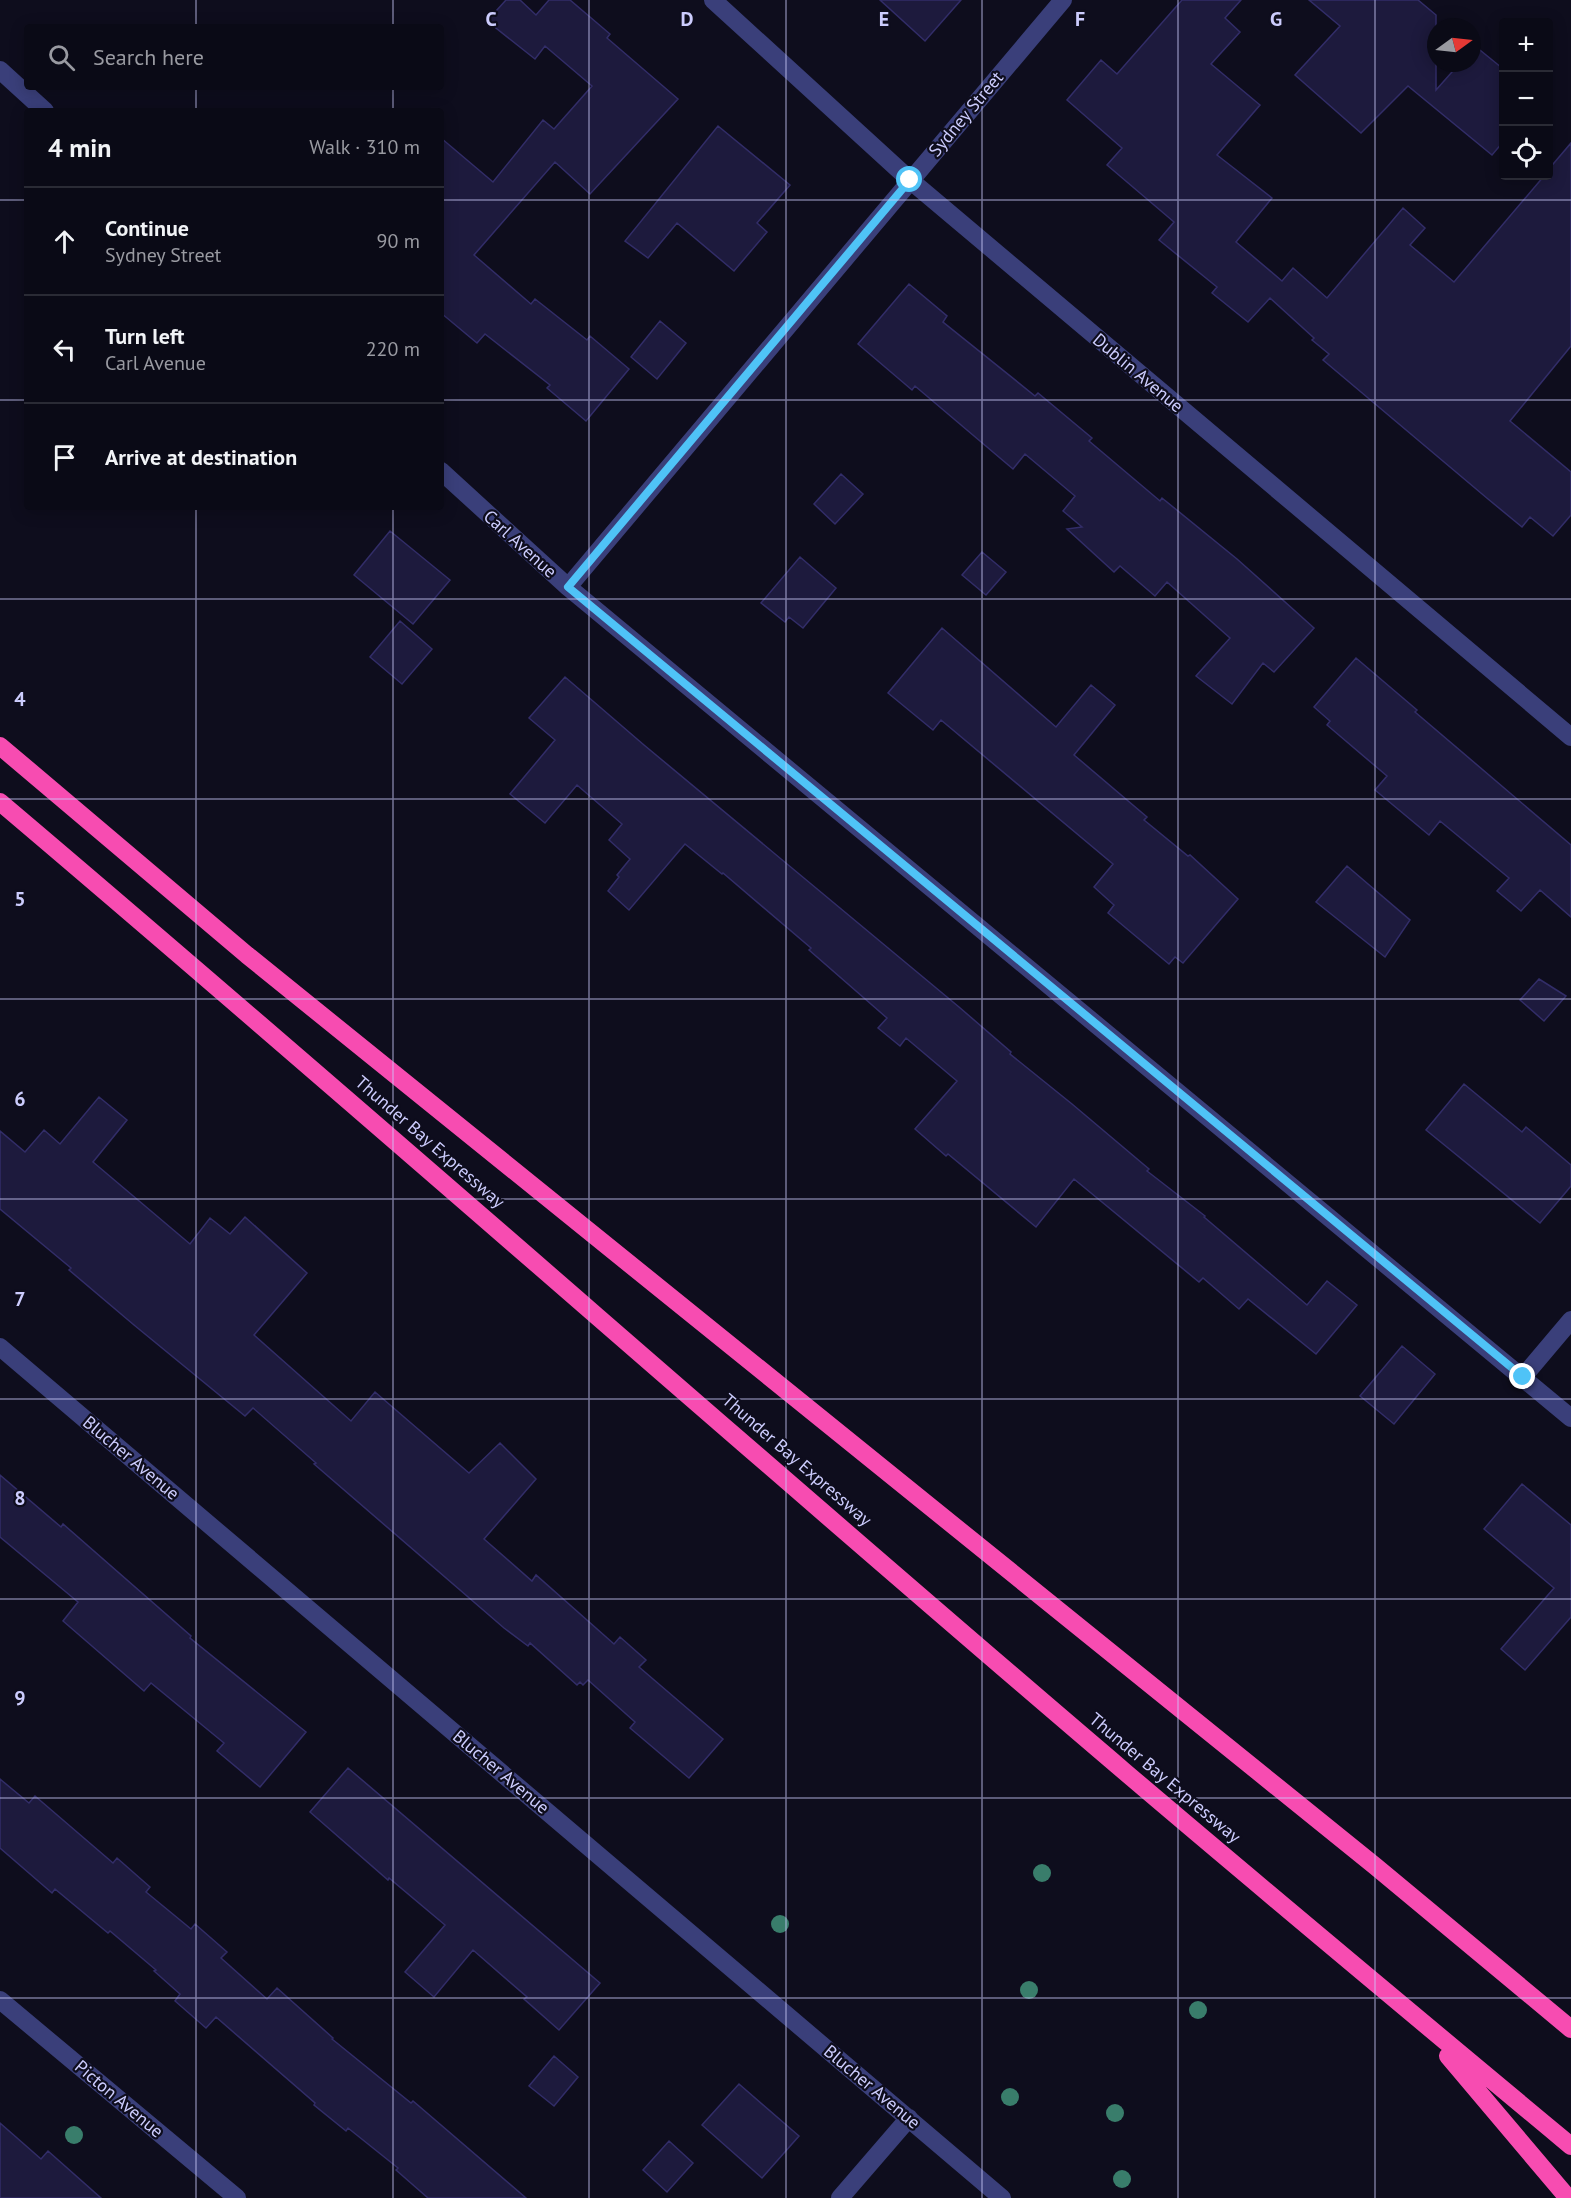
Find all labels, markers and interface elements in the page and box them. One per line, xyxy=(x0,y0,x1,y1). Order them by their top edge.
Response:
text: C xyxy=(485,6,497,32)
text: D xyxy=(681,6,694,32)
text: E xyxy=(879,6,889,32)
text: F xyxy=(1075,6,1085,32)
text: G xyxy=(1270,6,1282,32)
north arrow xyxy=(1427,18,1481,72)
map controls xyxy=(1499,18,1553,180)
button: + xyxy=(1499,18,1553,72)
search box xyxy=(24,24,444,90)
icon: search xyxy=(45,41,78,74)
text: Search here xyxy=(93,43,204,71)
street label: Sydney Street xyxy=(923,66,1008,161)
button: − xyxy=(1499,72,1553,126)
button: locate xyxy=(1499,126,1553,180)
text: 4 min xyxy=(48,131,111,164)
text: Walk · 310 m xyxy=(309,134,420,160)
route start xyxy=(896,166,922,192)
text: Continue xyxy=(105,214,189,242)
icon: ahead xyxy=(48,225,81,258)
text: 90 m xyxy=(377,228,420,254)
text: Sydney Street xyxy=(105,242,221,268)
text: Turn left xyxy=(105,322,185,350)
street label: Dublin Avenue xyxy=(1088,328,1188,417)
icon: left xyxy=(48,333,81,366)
text: 220 m xyxy=(366,336,420,362)
text: Carl Avenue xyxy=(105,350,206,376)
icon: arrive xyxy=(48,441,81,474)
text: Arrive at destination xyxy=(105,443,297,471)
street label: Carl Avenue xyxy=(479,505,562,583)
text: 4 xyxy=(14,686,26,712)
text: 5 xyxy=(14,886,26,912)
street label: Thunder Bay Expressway xyxy=(351,1070,510,1213)
text: 6 xyxy=(14,1086,26,1112)
text: 7 xyxy=(14,1286,26,1312)
route end xyxy=(1509,1363,1535,1389)
street label: Thunder Bay Expressway xyxy=(718,1388,877,1531)
street label: Blucher Avenue xyxy=(78,1411,184,1505)
text: 8 xyxy=(14,1485,26,1511)
text: 9 xyxy=(14,1685,26,1711)
street label: Thunder Bay Expressway xyxy=(1085,1708,1246,1848)
street label: Blucher Avenue xyxy=(448,1725,554,1819)
street label: Blucher Avenue xyxy=(819,2040,925,2134)
street label: Picton Avenue xyxy=(70,2055,168,2142)

